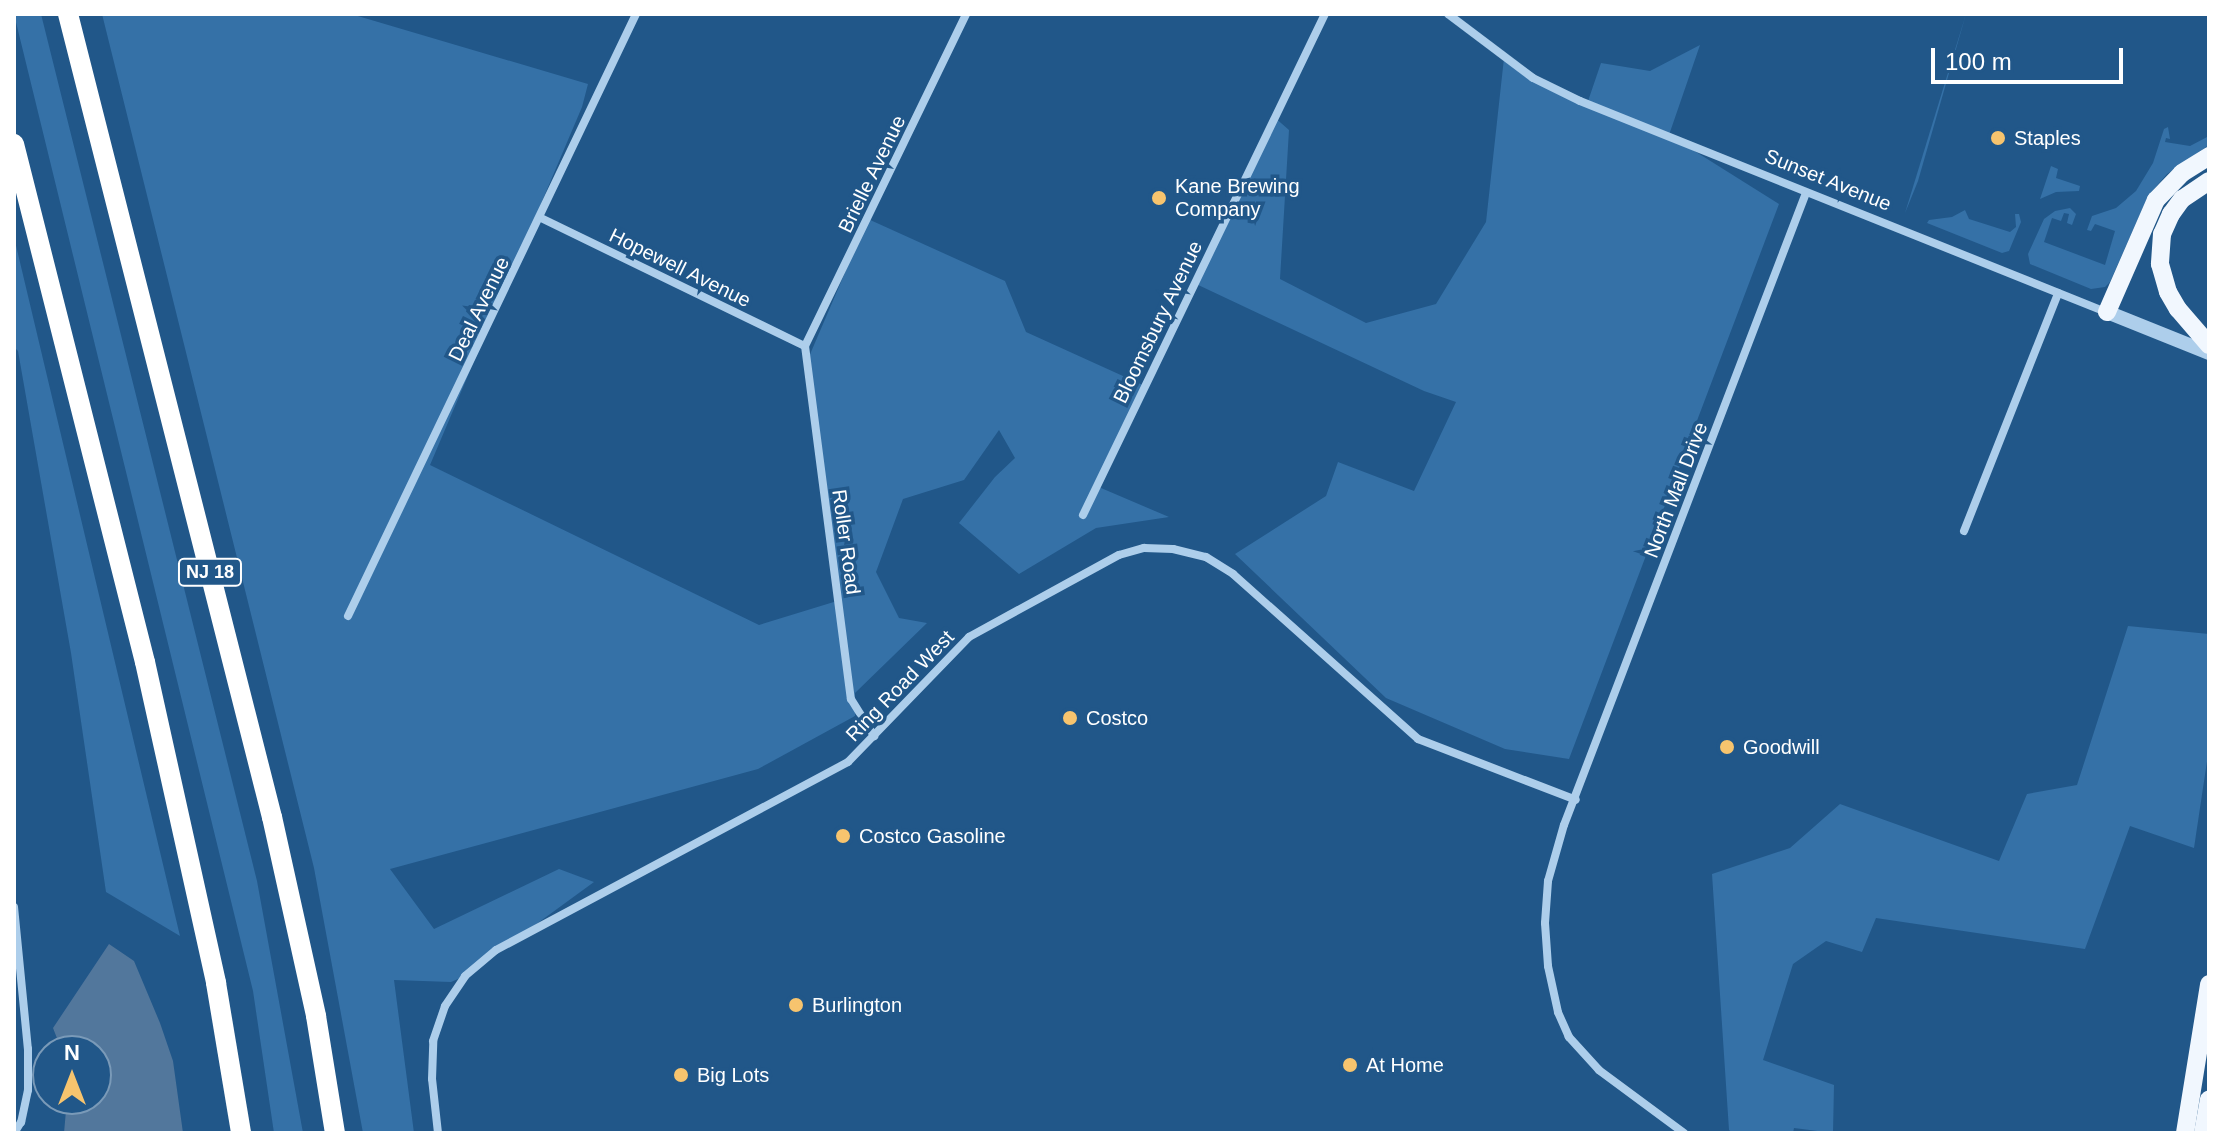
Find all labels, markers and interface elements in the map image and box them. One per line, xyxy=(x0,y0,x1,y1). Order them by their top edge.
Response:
scale bar xyxy=(1935,32,2127,82)
text: 100 m xyxy=(1945,48,2012,75)
street label: Brielle Avenue xyxy=(833,111,911,237)
place label: Staples xyxy=(2014,126,2081,150)
marker: Staples xyxy=(1989,129,2007,147)
street label: Sunset Avenue xyxy=(1761,144,1895,216)
place label: Kane Brewing Company xyxy=(1175,174,1300,221)
marker: Kane Brewing Company xyxy=(1150,189,1168,207)
street label: Hopewell Avenue xyxy=(605,223,755,313)
street label: Bloomsbury Avenue xyxy=(1108,236,1208,408)
street label: Deal Avenue xyxy=(443,252,515,366)
street label: North Mall Drive xyxy=(1639,419,1713,561)
street label: Roller Road xyxy=(827,488,865,596)
road number: NJ 18 xyxy=(176,558,244,586)
street label: Ring Road West xyxy=(841,625,959,747)
place label: Costco xyxy=(1086,706,1148,730)
marker: Costco xyxy=(1061,709,1079,727)
place label: Goodwill xyxy=(1743,735,1820,759)
marker: Goodwill xyxy=(1718,738,1736,756)
place label: Costco Gasoline xyxy=(859,824,1006,848)
marker: Costco Gasoline xyxy=(834,827,852,845)
place label: Burlington xyxy=(812,993,902,1017)
marker: Burlington xyxy=(787,996,805,1014)
north arrow xyxy=(32,1035,112,1115)
text: N xyxy=(64,1040,80,1065)
place label: At Home xyxy=(1366,1053,1444,1077)
marker: At Home xyxy=(1341,1056,1359,1074)
place label: Big Lots xyxy=(697,1063,769,1087)
marker: Big Lots xyxy=(672,1066,690,1084)

